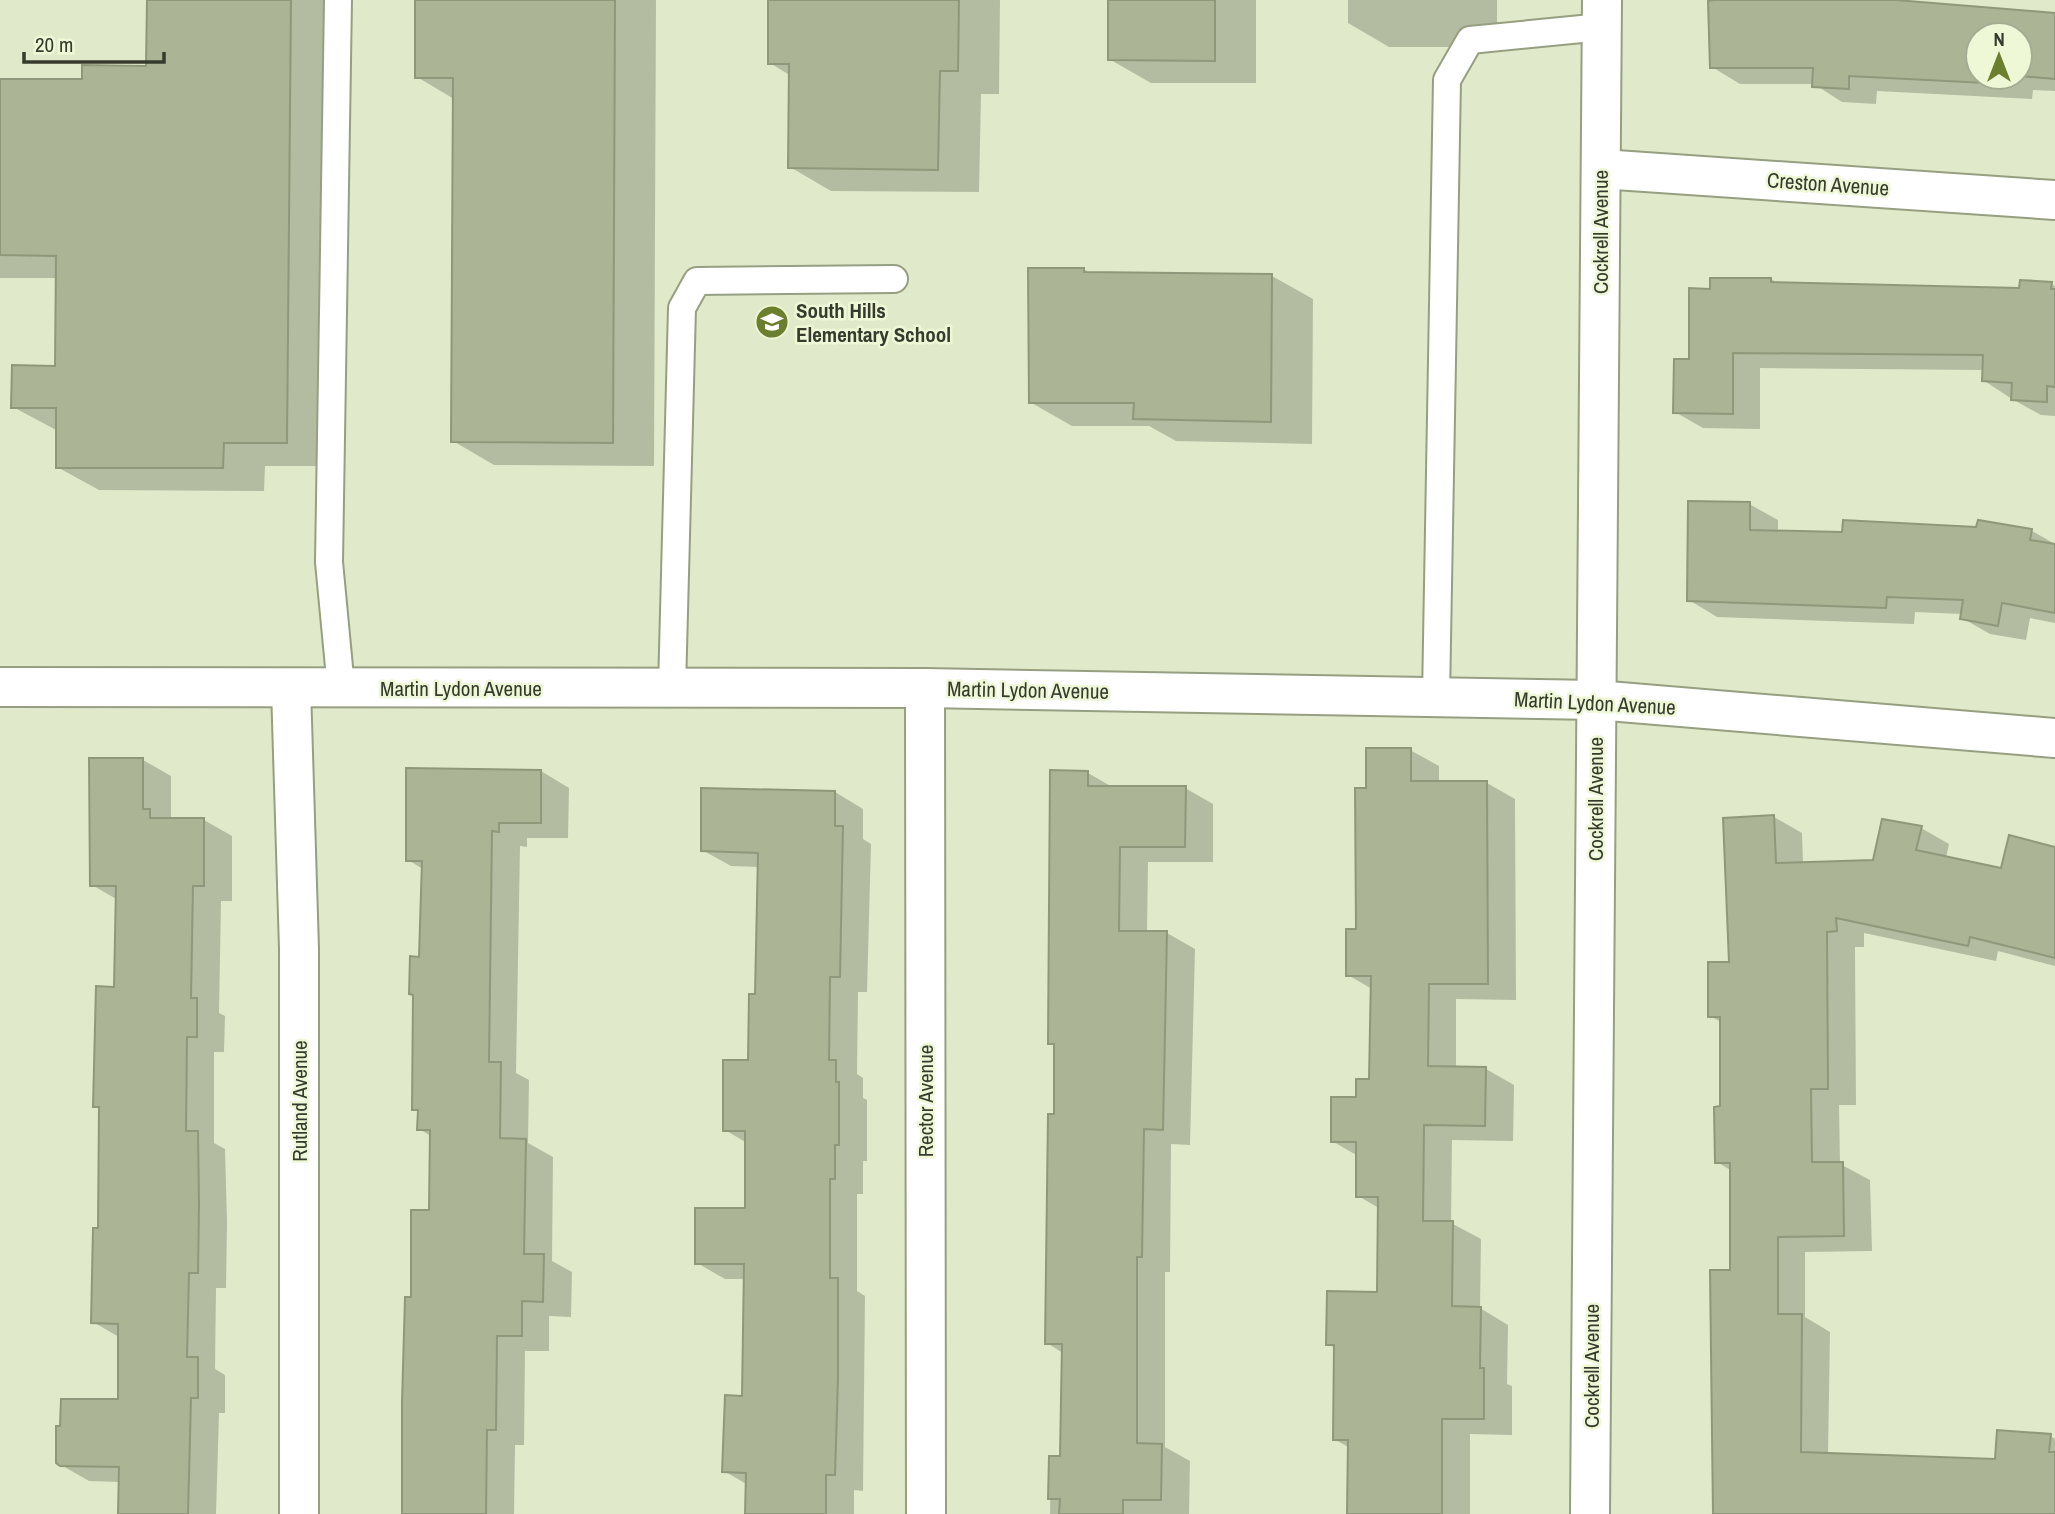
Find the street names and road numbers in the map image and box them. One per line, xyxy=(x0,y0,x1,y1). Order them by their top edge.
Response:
street label: Creston Avenue xyxy=(1766,165,1890,203)
street label: Cockrell Avenue xyxy=(1586,170,1615,294)
street label: Martin Lydon Avenue xyxy=(380,674,542,703)
street label: Martin Lydon Avenue xyxy=(947,674,1109,706)
street label: Martin Lydon Avenue xyxy=(1513,684,1677,722)
street label: Cockrell Avenue xyxy=(1581,737,1610,861)
street label: Rutland Avenue xyxy=(285,1040,314,1162)
street label: Rector Avenue xyxy=(911,1045,940,1157)
street label: Cockrell Avenue xyxy=(1577,1304,1606,1428)

